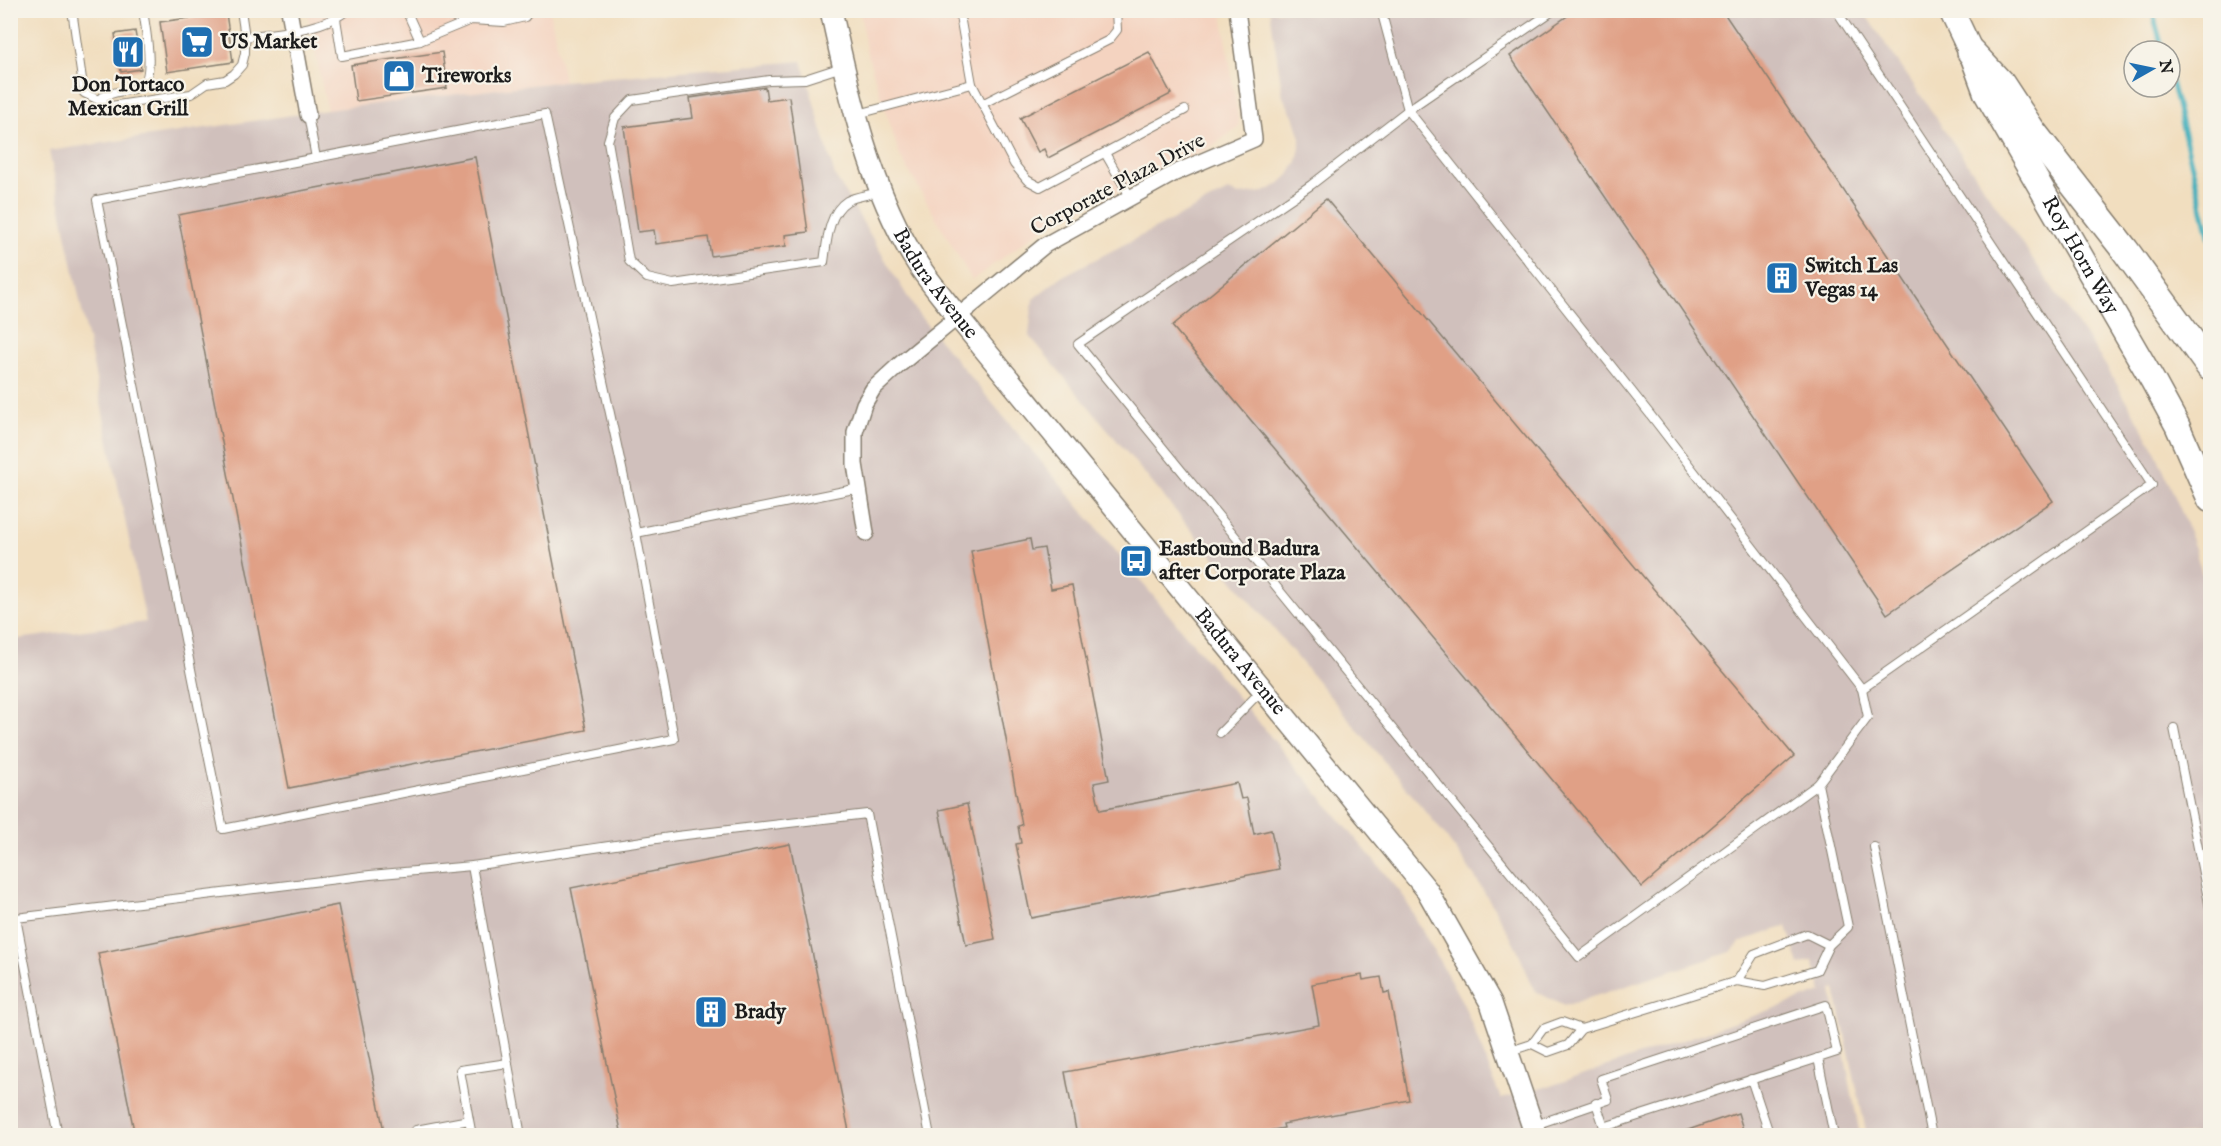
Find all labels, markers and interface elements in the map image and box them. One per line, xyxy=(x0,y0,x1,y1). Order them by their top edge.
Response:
supermarket icon: US Market xyxy=(179,24,215,60)
place label: US Market xyxy=(219,29,318,56)
restaurant icon: Don Tortaco Mexican Grill xyxy=(110,34,146,70)
north arrow xyxy=(2122,39,2182,99)
shop icon: Tireworks xyxy=(381,58,417,94)
text: N xyxy=(2154,58,2176,76)
place label: Tireworks xyxy=(421,63,511,90)
place label: Don Tortaco Mexican Grill xyxy=(68,72,189,123)
street label: Corporate Plaza Drive xyxy=(1026,127,1210,242)
street label: Roy Horn Way xyxy=(2035,191,2125,320)
street label: Badura Avenue xyxy=(886,224,984,345)
place label: Switch Las Vegas 14 xyxy=(1804,253,1898,304)
building icon: Switch Las Vegas 14 xyxy=(1764,260,1800,296)
place label: Eastbound Badura after Corporate Plaza xyxy=(1159,536,1346,587)
bus stop icon: Eastbound Badura after Corporate Plaza xyxy=(1118,543,1154,579)
street label: Badura Avenue xyxy=(1188,603,1292,721)
building icon: Brady xyxy=(693,994,729,1030)
place label: Brady xyxy=(734,999,787,1026)

